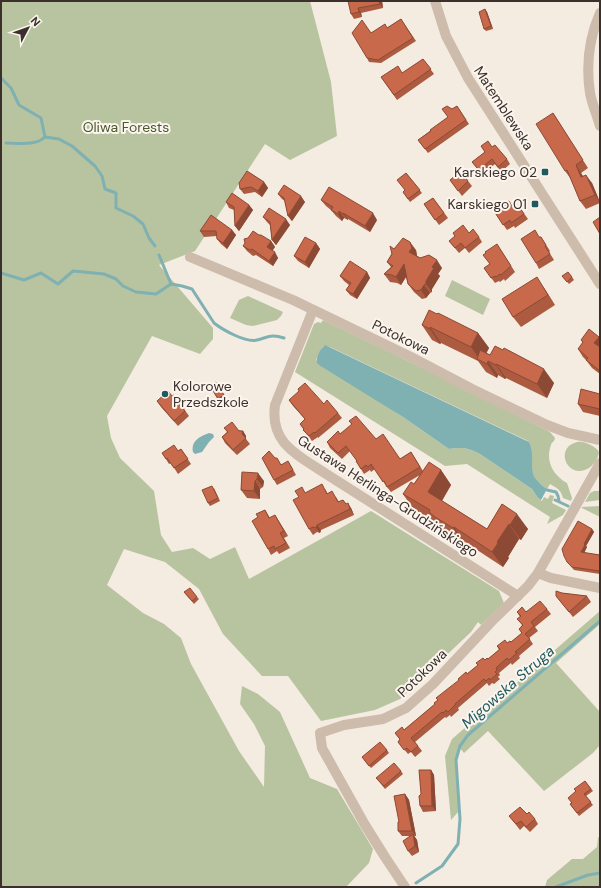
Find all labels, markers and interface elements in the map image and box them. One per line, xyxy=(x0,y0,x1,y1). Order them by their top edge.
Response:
north arrow xyxy=(8,8,48,48)
text: N xyxy=(28,14,43,29)
street label: Matemblewska xyxy=(470,63,538,153)
park label: Oliwa Forests xyxy=(83,118,169,136)
place label: Karskiego 02 xyxy=(454,163,537,181)
marker: Karskiego 02 xyxy=(540,167,550,177)
place label: Karskiego 01 xyxy=(447,195,527,213)
marker: Karskiego 01 xyxy=(530,199,540,209)
street label: Potokowa xyxy=(369,315,433,359)
place label: Kolorowe Przedszkole xyxy=(173,377,249,411)
marker: Kolorowe Przedszkole xyxy=(160,389,170,399)
street label: Gustawa Herlinga-Grudzińskiego xyxy=(294,431,482,561)
water label: Migowska Struga xyxy=(457,641,559,733)
street label: Potokowa xyxy=(393,645,451,701)

